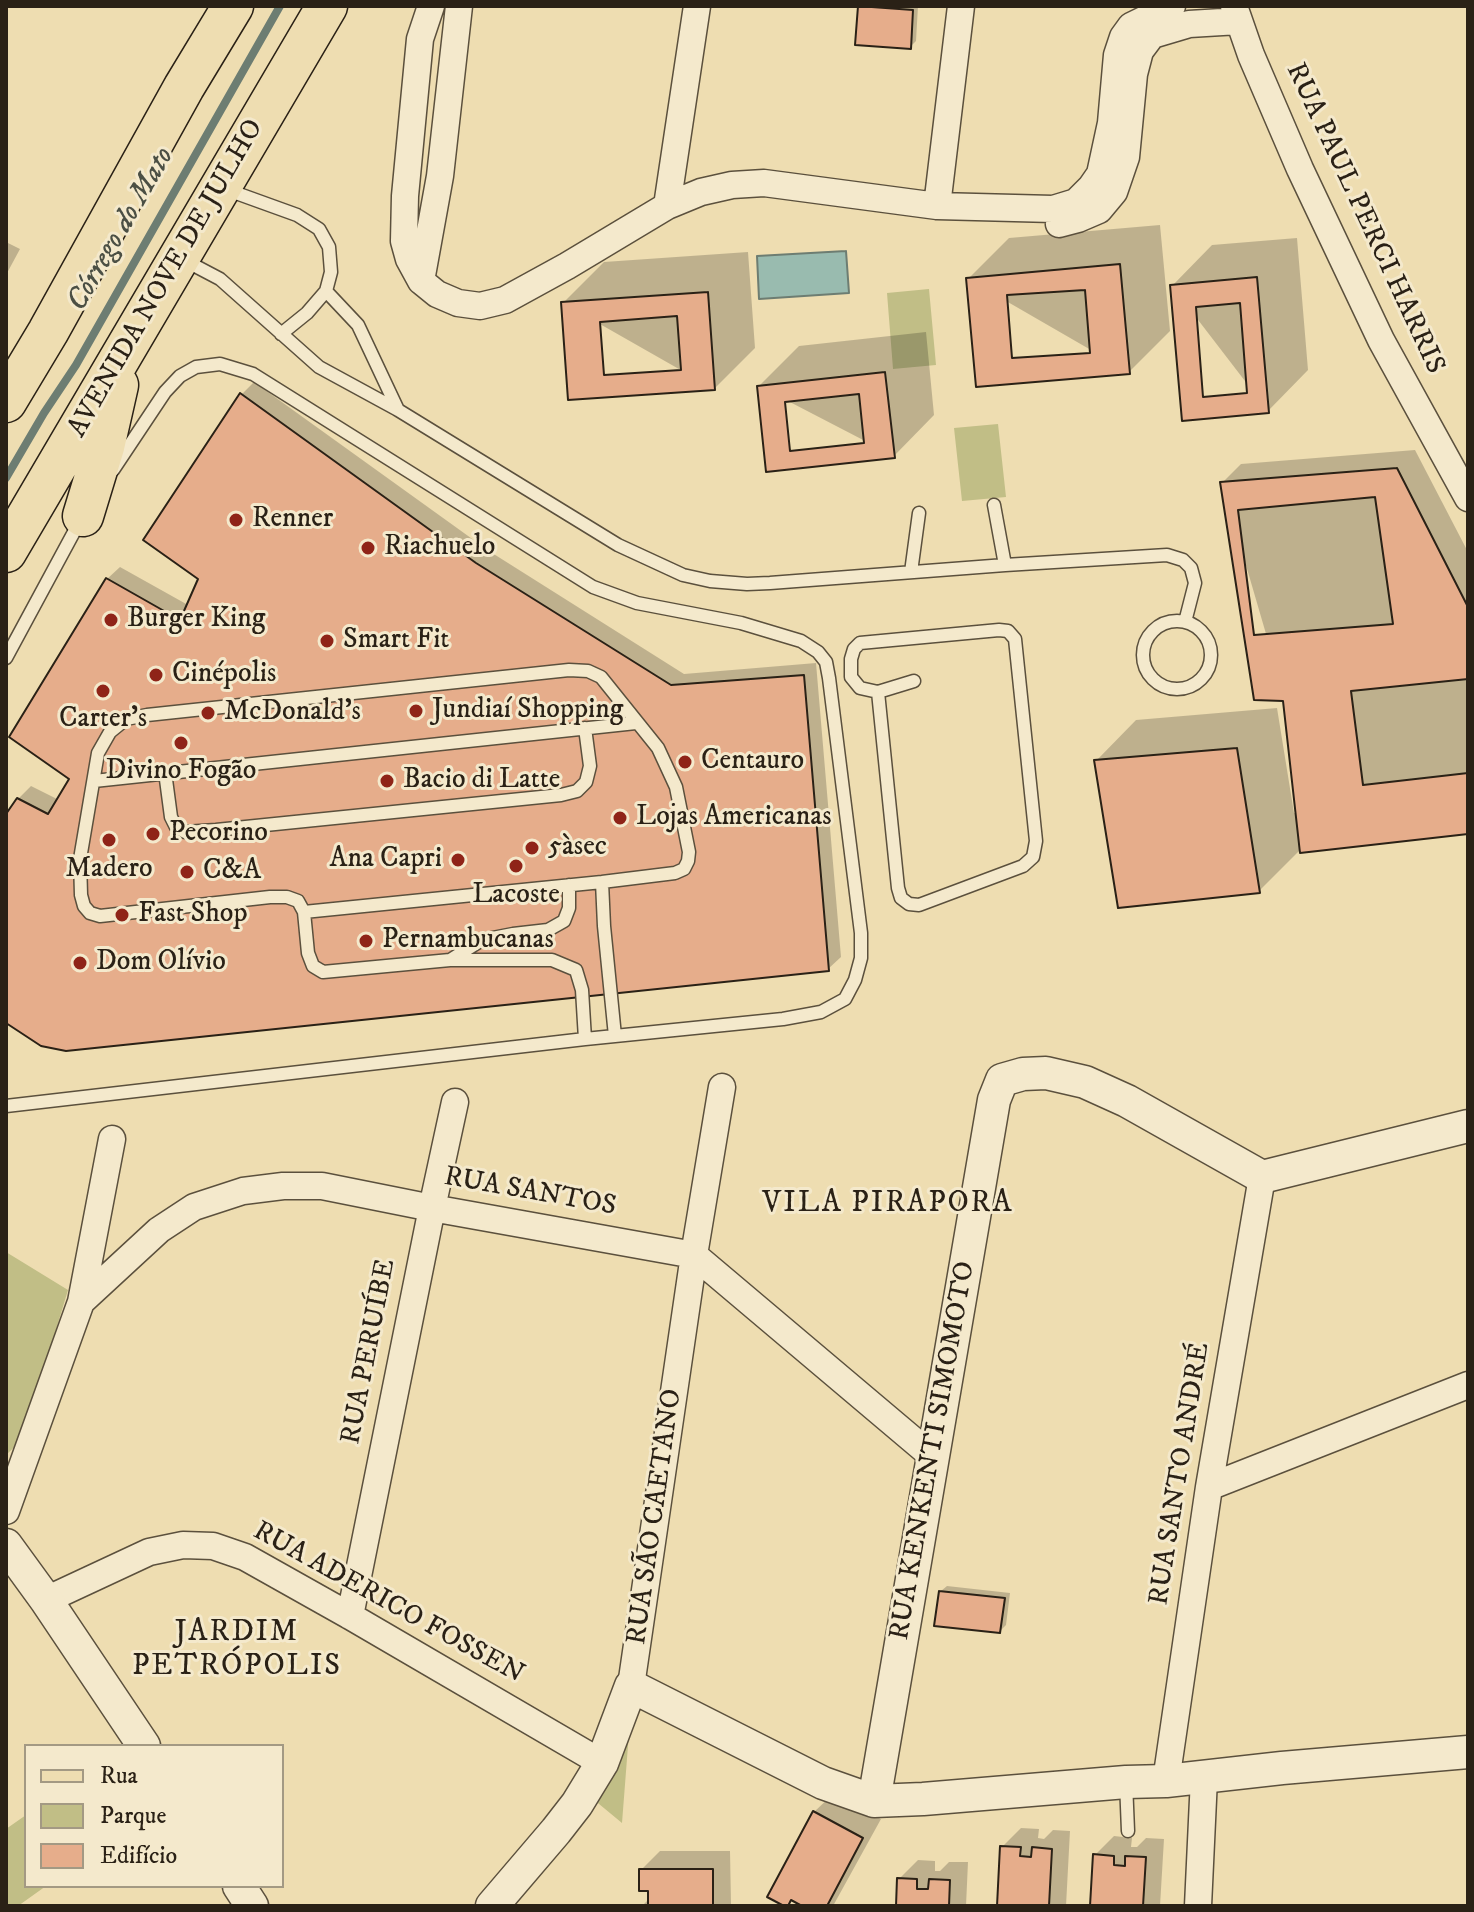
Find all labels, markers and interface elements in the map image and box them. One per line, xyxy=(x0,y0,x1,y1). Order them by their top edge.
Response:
street label: RUA PAUL PERCI HARRIS xyxy=(1277,58,1451,380)
street label: AVENIDA NOVE DE JULHO xyxy=(62,114,272,444)
water label: Córrego do Mato xyxy=(61,142,183,318)
place label: Renner xyxy=(252,503,333,537)
marker: Renner xyxy=(227,511,245,529)
place label: Riachuelo xyxy=(384,531,495,565)
marker: Riachuelo xyxy=(359,539,377,557)
place label: Burger King xyxy=(127,603,265,637)
marker: Burger King xyxy=(102,611,120,629)
place label: Smart Fit xyxy=(343,624,449,658)
marker: Smart Fit xyxy=(318,632,336,650)
place label: Cinépolis xyxy=(172,658,276,692)
marker: Cinépolis xyxy=(147,666,165,684)
marker: Carter's xyxy=(94,682,112,700)
place label: Jundiaí Shopping xyxy=(432,694,623,728)
place label: McDonald's xyxy=(224,696,361,730)
marker: Jundiaí Shopping xyxy=(407,702,425,720)
place label: Carter's xyxy=(59,703,147,737)
marker: McDonald's xyxy=(199,704,217,722)
marker: Divino Fogão xyxy=(172,734,190,752)
place label: Centauro xyxy=(701,745,804,779)
marker: Centauro xyxy=(676,753,694,771)
place label: Divino Fogão xyxy=(106,755,256,789)
place label: Bacio di Latte xyxy=(403,764,560,798)
marker: Bacio di Latte xyxy=(378,772,396,790)
place label: Lojas Americanas xyxy=(636,801,832,835)
marker: Lojas Americanas xyxy=(611,809,629,827)
place label: Pecorino xyxy=(169,817,268,851)
marker: Pecorino xyxy=(144,825,162,843)
marker: Madero xyxy=(100,831,118,849)
place label: 5àsec xyxy=(548,831,607,865)
marker: 5àsec xyxy=(523,839,541,857)
place label: Ana Capri xyxy=(330,843,442,877)
marker: Ana Capri xyxy=(449,851,467,869)
place label: Madero xyxy=(65,853,153,887)
place label: C&A xyxy=(203,855,261,889)
marker: Lacoste xyxy=(507,857,525,875)
marker: C&A xyxy=(178,863,196,881)
place label: Lacoste xyxy=(472,879,560,913)
place label: Fast Shop xyxy=(138,898,247,932)
marker: Fast Shop xyxy=(113,906,131,924)
place label: Pernambucanas xyxy=(382,924,554,958)
marker: Pernambucanas xyxy=(357,932,375,950)
place label: Dom Olívio xyxy=(96,946,226,980)
marker: Dom Olívio xyxy=(71,954,89,972)
street label: RUA SANTOS xyxy=(441,1161,619,1225)
district label: VILA PIRAPORA xyxy=(762,1187,1014,1223)
street label: RUA PERUÍBE xyxy=(336,1257,404,1447)
street label: RUA KENKENTI SIMOMOTO xyxy=(884,1259,984,1643)
street label: RUA SANTO ANDRÉ xyxy=(1144,1340,1218,1608)
street label: RUA SÃO CAETANO xyxy=(621,1387,691,1647)
street label: RUA ADERICO FOSSEN xyxy=(247,1515,529,1693)
district label: JARDIM PETRÓPOLIS xyxy=(132,1616,342,1686)
legend xyxy=(24,1744,284,1888)
text: Rua xyxy=(100,1761,138,1791)
text: Parque xyxy=(100,1801,166,1831)
text: Edifício xyxy=(100,1841,177,1871)

